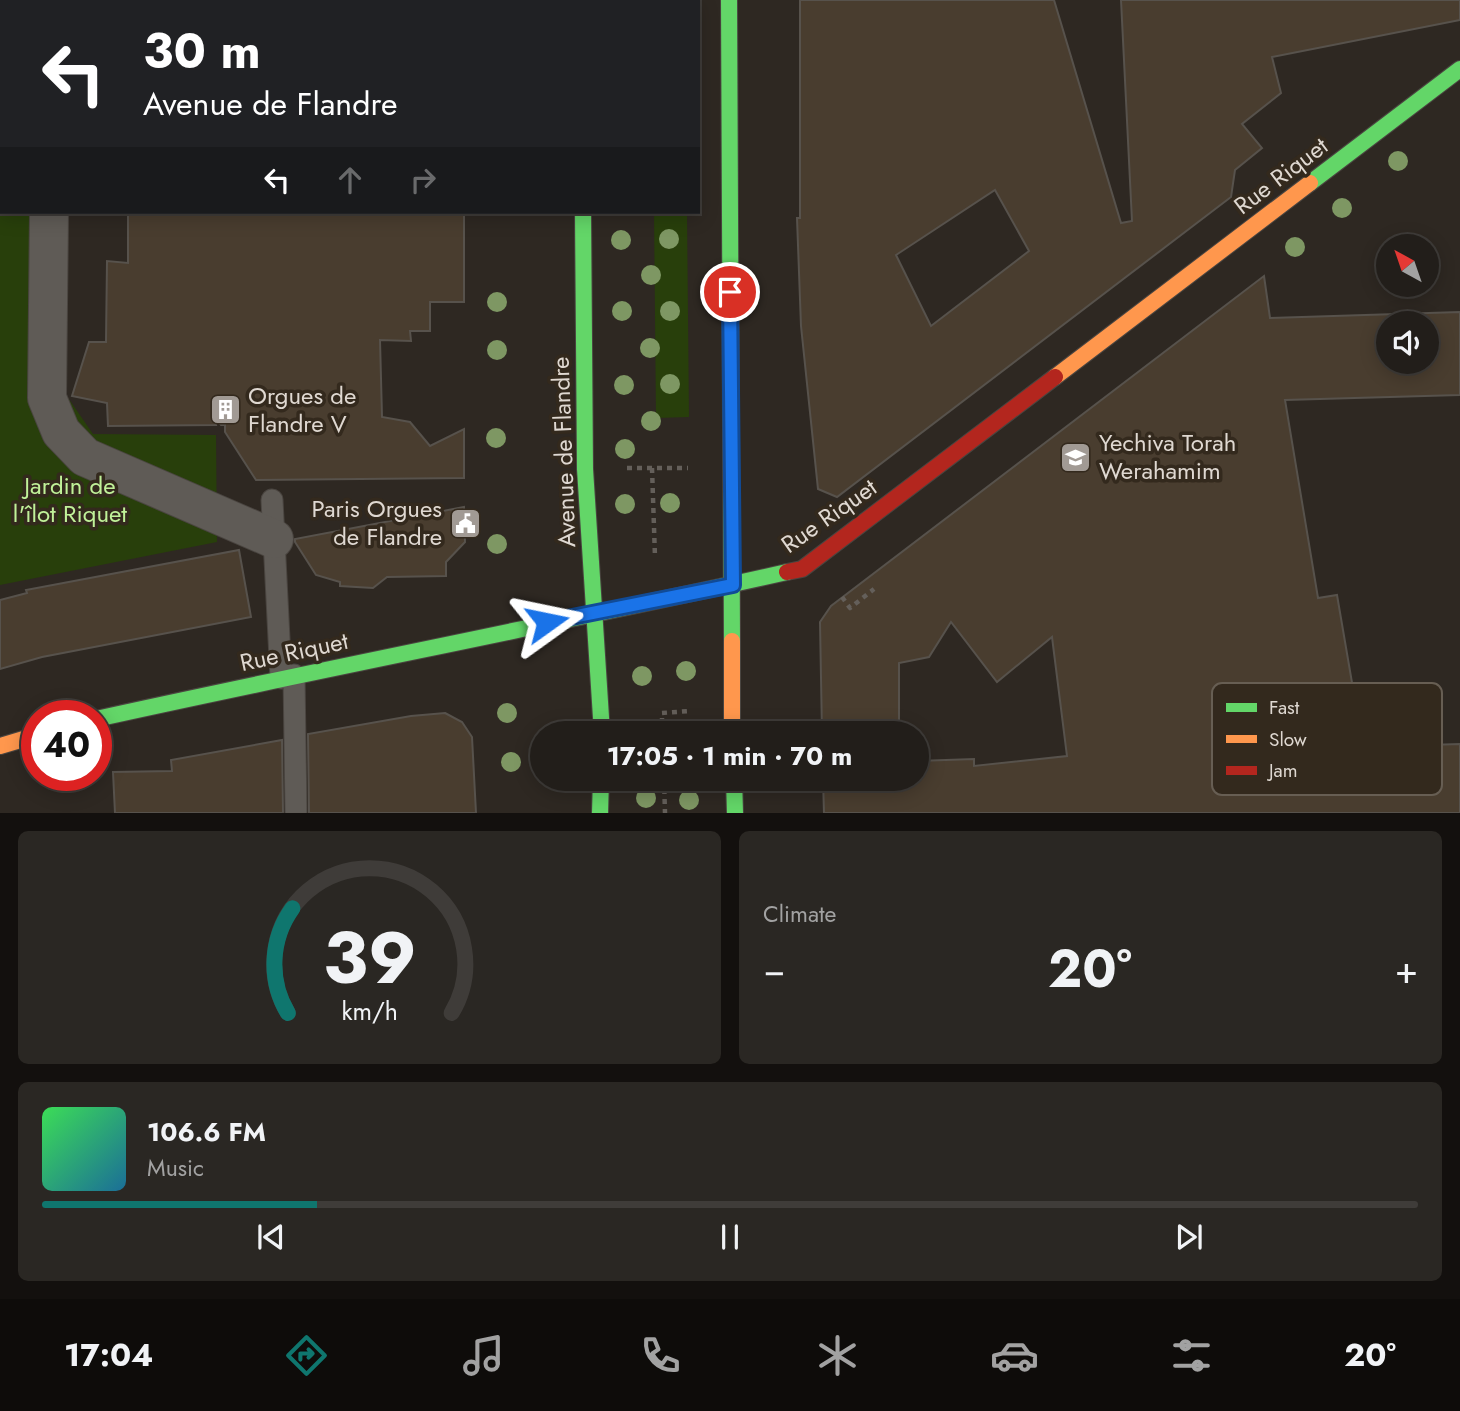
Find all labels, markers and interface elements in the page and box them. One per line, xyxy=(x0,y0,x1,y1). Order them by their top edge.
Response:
text: 30 m xyxy=(143,16,261,86)
icon: left xyxy=(28,28,119,119)
text: Avenue de Flandre xyxy=(143,81,397,127)
street label: Rue Riquet xyxy=(1226,128,1335,223)
icon: left xyxy=(258,161,296,199)
icon: ahead xyxy=(331,161,369,199)
icon: right xyxy=(404,161,442,199)
north arrow xyxy=(1376,234,1438,298)
map controls xyxy=(1376,234,1439,374)
pin xyxy=(700,262,760,322)
icon: arrive xyxy=(711,273,749,311)
button: sound xyxy=(1376,311,1439,374)
street label: Avenue de Flandre xyxy=(543,356,584,548)
place label: Orgues de Flandre V xyxy=(248,378,356,441)
building icon: Orgues de Flandre V xyxy=(208,393,242,427)
place label: Yechiva Torah Werahamim xyxy=(1099,425,1236,488)
school or university icon: Yechiva Torah Werahamim xyxy=(1059,440,1093,474)
park label: Jardin de l'îlot Riquet xyxy=(13,468,127,531)
street label: Rue Riquet xyxy=(774,470,884,561)
place label: Paris Orgues de Flandre xyxy=(312,491,442,554)
public building icon: Paris Orgues de Flandre xyxy=(448,506,482,540)
position arrow xyxy=(510,585,584,659)
street label: Rue Riquet xyxy=(237,623,351,680)
legend xyxy=(1212,683,1442,795)
text: Fast xyxy=(1269,694,1300,721)
speed limit sign: 40 xyxy=(21,700,112,791)
text: Slow xyxy=(1269,726,1307,753)
text: 17:05 · 1 min · 70 m xyxy=(607,737,852,775)
text: Jam xyxy=(1266,757,1298,784)
text: Climate xyxy=(763,897,836,931)
text: 39 xyxy=(323,906,416,1011)
text: 20° xyxy=(1048,931,1132,1007)
text: − xyxy=(763,942,785,997)
text: + xyxy=(1395,942,1418,997)
text: km/h xyxy=(341,993,398,1029)
text: 106.6 FM xyxy=(147,1113,266,1151)
text: Music xyxy=(147,1151,204,1185)
icon: previous xyxy=(252,1218,290,1256)
icon: pause xyxy=(711,1218,749,1256)
icon: next xyxy=(1170,1218,1208,1256)
icon: directions xyxy=(282,1331,331,1380)
icon: music xyxy=(459,1331,508,1380)
icon: phone xyxy=(636,1331,685,1380)
icon: climate xyxy=(813,1331,862,1380)
icon: car xyxy=(990,1331,1039,1380)
icon: filters xyxy=(1167,1331,1216,1380)
text: 17:04 xyxy=(64,1332,153,1378)
text: 20° xyxy=(1344,1332,1396,1378)

